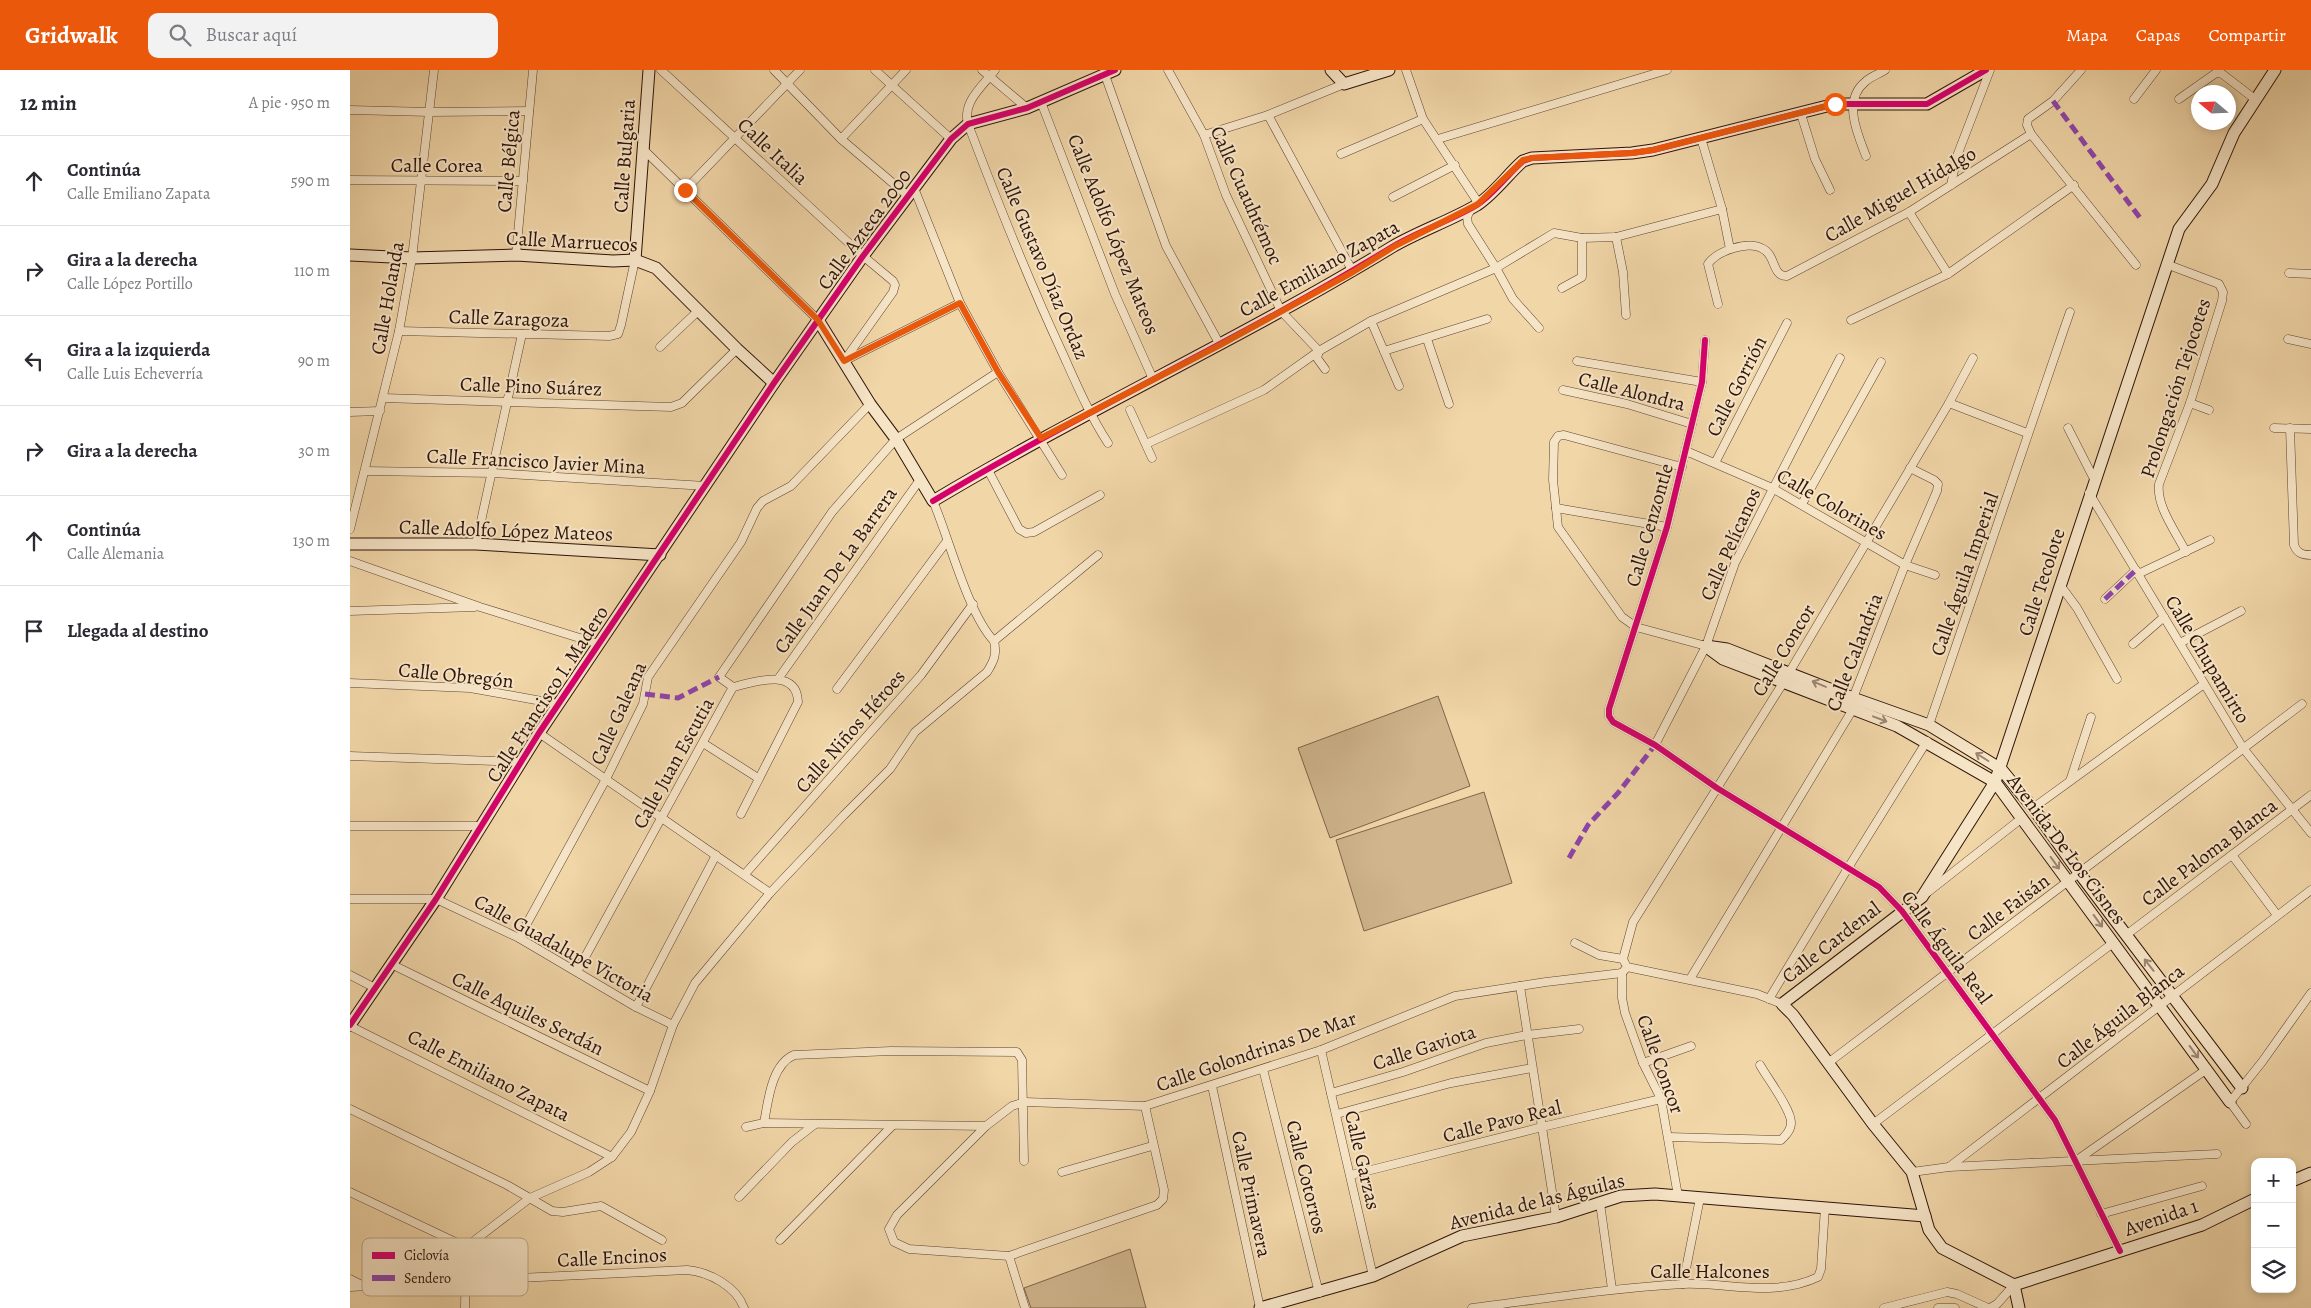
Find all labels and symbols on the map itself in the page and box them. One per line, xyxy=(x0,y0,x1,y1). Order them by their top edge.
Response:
north arrow xyxy=(2191,85,2236,130)
route start xyxy=(1824,93,1847,116)
street label: Calle Bulgaria xyxy=(607,98,642,214)
street label: Calle Bélgica xyxy=(491,108,527,214)
street label: Calle Italia xyxy=(731,112,814,192)
street label: Calle Cuauhtémoc xyxy=(1204,122,1289,269)
street label: Calle Adolfo López Mateos xyxy=(1061,130,1166,338)
street label: Calle Miguel Hidalgo xyxy=(1819,140,1981,249)
street label: Calle Corea xyxy=(391,152,484,179)
street label: Calle Azteca 2000 xyxy=(811,163,918,295)
street label: Calle Gustavo Díaz Ordaz xyxy=(990,163,1095,364)
route end xyxy=(674,179,697,202)
street label: Calle Emiliano Zapata xyxy=(1234,213,1405,324)
street label: Calle Marruecos xyxy=(505,225,639,258)
street label: Calle Holanda xyxy=(364,239,411,357)
street label: Prolongación Tejocotes xyxy=(2134,295,2217,481)
street label: Calle Zaragoza xyxy=(448,303,570,334)
street label: Calle Gorrión xyxy=(1700,331,1773,441)
street label: Calle Alondra xyxy=(1576,365,1689,418)
street label: Calle Pino Suárez xyxy=(459,371,603,402)
street label: Calle Francisco Javier Mina xyxy=(426,442,647,481)
street label: Calle Cenzontle xyxy=(1619,460,1680,590)
street label: Calle Colorines xyxy=(1772,462,1892,547)
street label: Calle Juan De La Barrera xyxy=(768,481,904,659)
street label: Calle Pelícanos xyxy=(1694,484,1767,605)
street label: Calle Águila Imperial xyxy=(1924,489,2005,660)
street label: Calle Adolfo López Mateos xyxy=(399,513,613,548)
street label: Calle Tecolote xyxy=(2011,525,2072,639)
street label: Calle Calandria xyxy=(1819,588,1890,715)
street label: Calle Chupamirto xyxy=(2159,590,2256,728)
street label: Calle Concor xyxy=(1745,599,1822,702)
street label: Calle Francisco I. Madero xyxy=(480,601,615,788)
street label: Calle Obregón xyxy=(397,656,515,695)
street label: Calle Galeana xyxy=(584,657,654,769)
street label: Calle Niños Héroes xyxy=(789,664,912,799)
one-way arrow xyxy=(1811,678,1826,687)
street label: Calle Juan Escutia xyxy=(626,692,721,834)
one-way arrow xyxy=(1871,715,1887,724)
one-way arrow xyxy=(1975,752,1989,762)
street label: Avenida De Los Cisnes xyxy=(2000,768,2132,930)
street label: Calle Paloma Blanca xyxy=(2136,792,2283,913)
one-way arrow xyxy=(2050,856,2060,870)
street label: Calle Faisán xyxy=(1961,867,2055,947)
street label: Calle Águila Real xyxy=(1895,885,1998,1010)
street label: Calle Guadalupe Victoria xyxy=(469,888,659,1009)
street label: Calle Cardenal xyxy=(1776,895,1886,990)
one-way arrow xyxy=(2092,914,2103,927)
street label: Calle Águila Blanca xyxy=(2051,957,2190,1075)
one-way arrow xyxy=(2144,959,2155,972)
street label: Calle Aquiles Serdán xyxy=(447,965,608,1062)
street label: Calle Golondrinas De Mar xyxy=(1152,1004,1360,1098)
street label: Calle Concor xyxy=(1630,1011,1691,1118)
street label: Calle Gaviota xyxy=(1369,1018,1480,1077)
street label: Calle Emiliano Zapata xyxy=(403,1023,575,1128)
one-way arrow xyxy=(2189,1045,2199,1059)
street label: Calle Pavo Real xyxy=(1440,1094,1564,1149)
street label: Calle Garzas xyxy=(1338,1108,1387,1212)
street label: Calle Cotorros xyxy=(1279,1117,1334,1237)
street label: Calle Primavera xyxy=(1225,1128,1278,1260)
street label: Avenida de las Águilas xyxy=(1446,1167,1628,1237)
street label: Avenida 1 xyxy=(2120,1192,2202,1243)
legend xyxy=(362,1238,528,1296)
street label: Calle Encinos xyxy=(557,1241,668,1274)
text: Ciclovía xyxy=(404,1246,450,1265)
street label: Calle Halcones xyxy=(1650,1258,1770,1285)
text: Sendero xyxy=(404,1269,451,1288)

